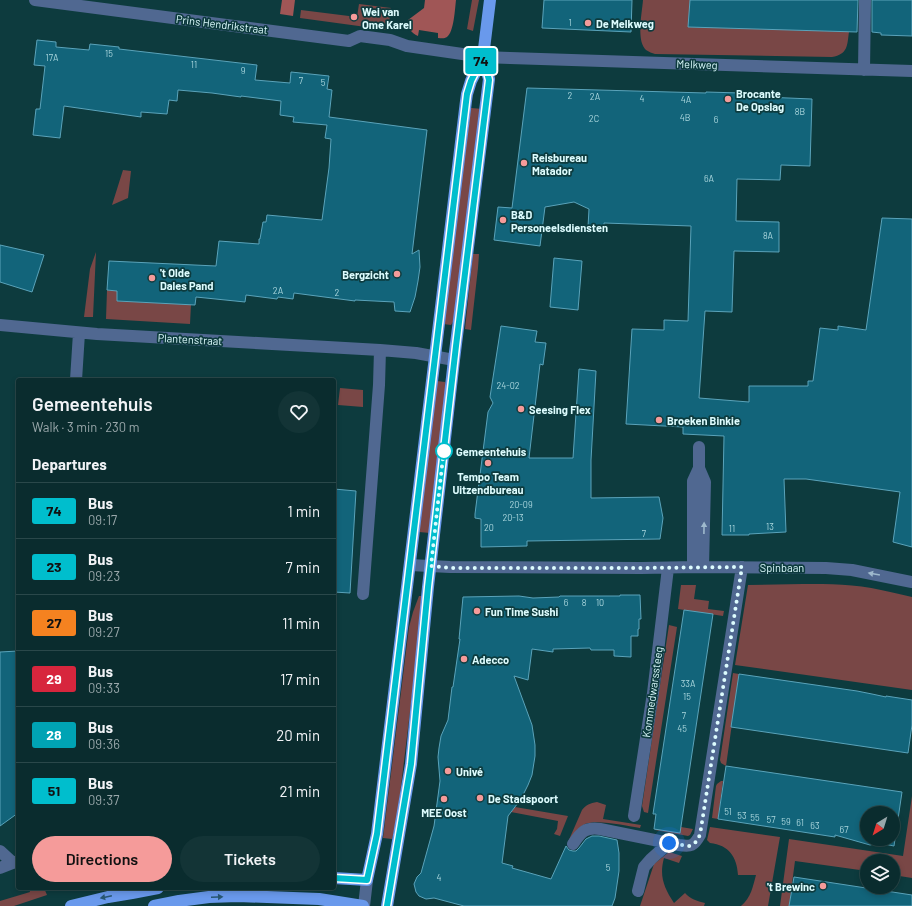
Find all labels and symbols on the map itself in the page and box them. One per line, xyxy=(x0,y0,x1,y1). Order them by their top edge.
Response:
place label: Wei van Ome Karel xyxy=(362,5,412,31)
street label: Prins Hendrikstraat xyxy=(175,12,269,36)
marker: Wei van Ome Karel xyxy=(349,12,359,22)
house number: 1 xyxy=(568,17,572,28)
place label: De Melkweg xyxy=(596,17,654,30)
marker: De Melkweg xyxy=(583,18,593,28)
house number: 15 xyxy=(105,48,113,59)
line badge: 74 xyxy=(463,48,499,74)
house number: 17A xyxy=(46,52,59,63)
street label: Melkweg xyxy=(676,57,718,71)
house number: 11 xyxy=(191,59,197,70)
house number: 9 xyxy=(241,65,246,76)
house number: 7 xyxy=(299,75,304,86)
house number: 5 xyxy=(321,77,326,88)
place label: Brocante De Opslag xyxy=(736,87,784,113)
house number: 2 xyxy=(568,90,573,101)
house number: 2A xyxy=(590,91,601,102)
house number: 4 xyxy=(640,93,645,104)
house number: 4A xyxy=(681,94,692,105)
marker: Brocante De Opslag xyxy=(723,94,733,104)
house number: 8B xyxy=(795,106,805,117)
house number: 4B xyxy=(680,112,690,123)
house number: 2C xyxy=(589,113,599,124)
house number: 6 xyxy=(714,114,719,125)
place label: Reisbureau Matador xyxy=(532,151,587,177)
marker: Reisbureau Matador xyxy=(519,158,529,168)
house number: 6A xyxy=(704,173,715,184)
place label: B&D Personeelsdiensten xyxy=(511,208,608,234)
marker: B&D Personeelsdiensten xyxy=(498,215,508,225)
house number: 8A xyxy=(763,230,774,241)
place label: 't Olde Dales Pand xyxy=(160,266,213,292)
place label: Bergzicht xyxy=(342,268,389,281)
marker: Bergzicht xyxy=(392,269,402,279)
marker: 't Olde Dales Pand xyxy=(147,273,157,283)
house number: 2A xyxy=(273,285,284,296)
house number: 2 xyxy=(335,287,340,298)
street label: Plantenstraat xyxy=(157,331,223,347)
house number: 24-02 xyxy=(496,380,520,391)
place label: Seesing Flex xyxy=(529,403,591,416)
marker: Seesing Flex xyxy=(516,404,526,414)
place label: Broeken Binkie xyxy=(667,414,740,427)
marker: Broeken Binkie xyxy=(654,415,664,425)
marker: Gemeentehuis xyxy=(435,442,453,460)
place label: Gemeentehuis xyxy=(456,445,527,458)
marker: Tempo Team Uitzendbureau xyxy=(483,458,493,468)
place label: Tempo Team Uitzendbureau xyxy=(452,470,524,496)
house number: 20-09 xyxy=(509,499,533,510)
house number: 20-13 xyxy=(502,512,524,523)
house number: 13 xyxy=(766,521,774,532)
house number: 20 xyxy=(484,522,494,533)
one-way arrow xyxy=(700,522,707,534)
house number: 11 xyxy=(729,523,735,534)
house number: 7 xyxy=(642,528,647,539)
street label: Spinbaan xyxy=(760,561,804,574)
one-way arrow xyxy=(868,571,880,577)
house number: 6 xyxy=(564,597,569,608)
house number: 8 xyxy=(582,597,587,608)
house number: 10 xyxy=(596,597,604,608)
place label: Fun Time Sushi xyxy=(485,605,559,618)
marker: Fun Time Sushi xyxy=(472,606,482,616)
street label: Kommedwarssteeg xyxy=(639,646,665,738)
place label: Adecco xyxy=(472,653,509,666)
marker: Adecco xyxy=(459,654,469,664)
house number: 33A xyxy=(681,678,696,689)
house number: 15 xyxy=(683,691,691,702)
house number: 7 xyxy=(682,710,687,721)
house number: 45 xyxy=(677,723,687,734)
place label: Univé xyxy=(456,765,483,778)
marker: Univé xyxy=(443,766,453,776)
place label: De Stadspoort xyxy=(488,792,558,805)
marker: De Stadspoort xyxy=(475,793,485,803)
marker: MEE Oost xyxy=(439,794,449,804)
place label: MEE Oost xyxy=(421,806,467,819)
house number: 51 xyxy=(724,806,732,817)
north arrow xyxy=(860,806,900,846)
house number: 53 xyxy=(737,810,747,821)
house number: 55 xyxy=(750,812,760,823)
house number: 57 xyxy=(767,814,776,825)
house number: 59 xyxy=(781,816,791,827)
house number: 61 xyxy=(796,817,804,828)
house number: 63 xyxy=(810,820,820,831)
house number: 67 xyxy=(840,824,849,835)
your location xyxy=(659,833,679,853)
house number: 5 xyxy=(606,862,611,873)
house number: 4 xyxy=(437,872,442,883)
place label: 't Brewinc xyxy=(767,880,815,893)
marker: 't Brewinc xyxy=(818,881,828,891)
one-way arrow xyxy=(211,894,224,900)
one-way arrow xyxy=(100,895,112,901)

